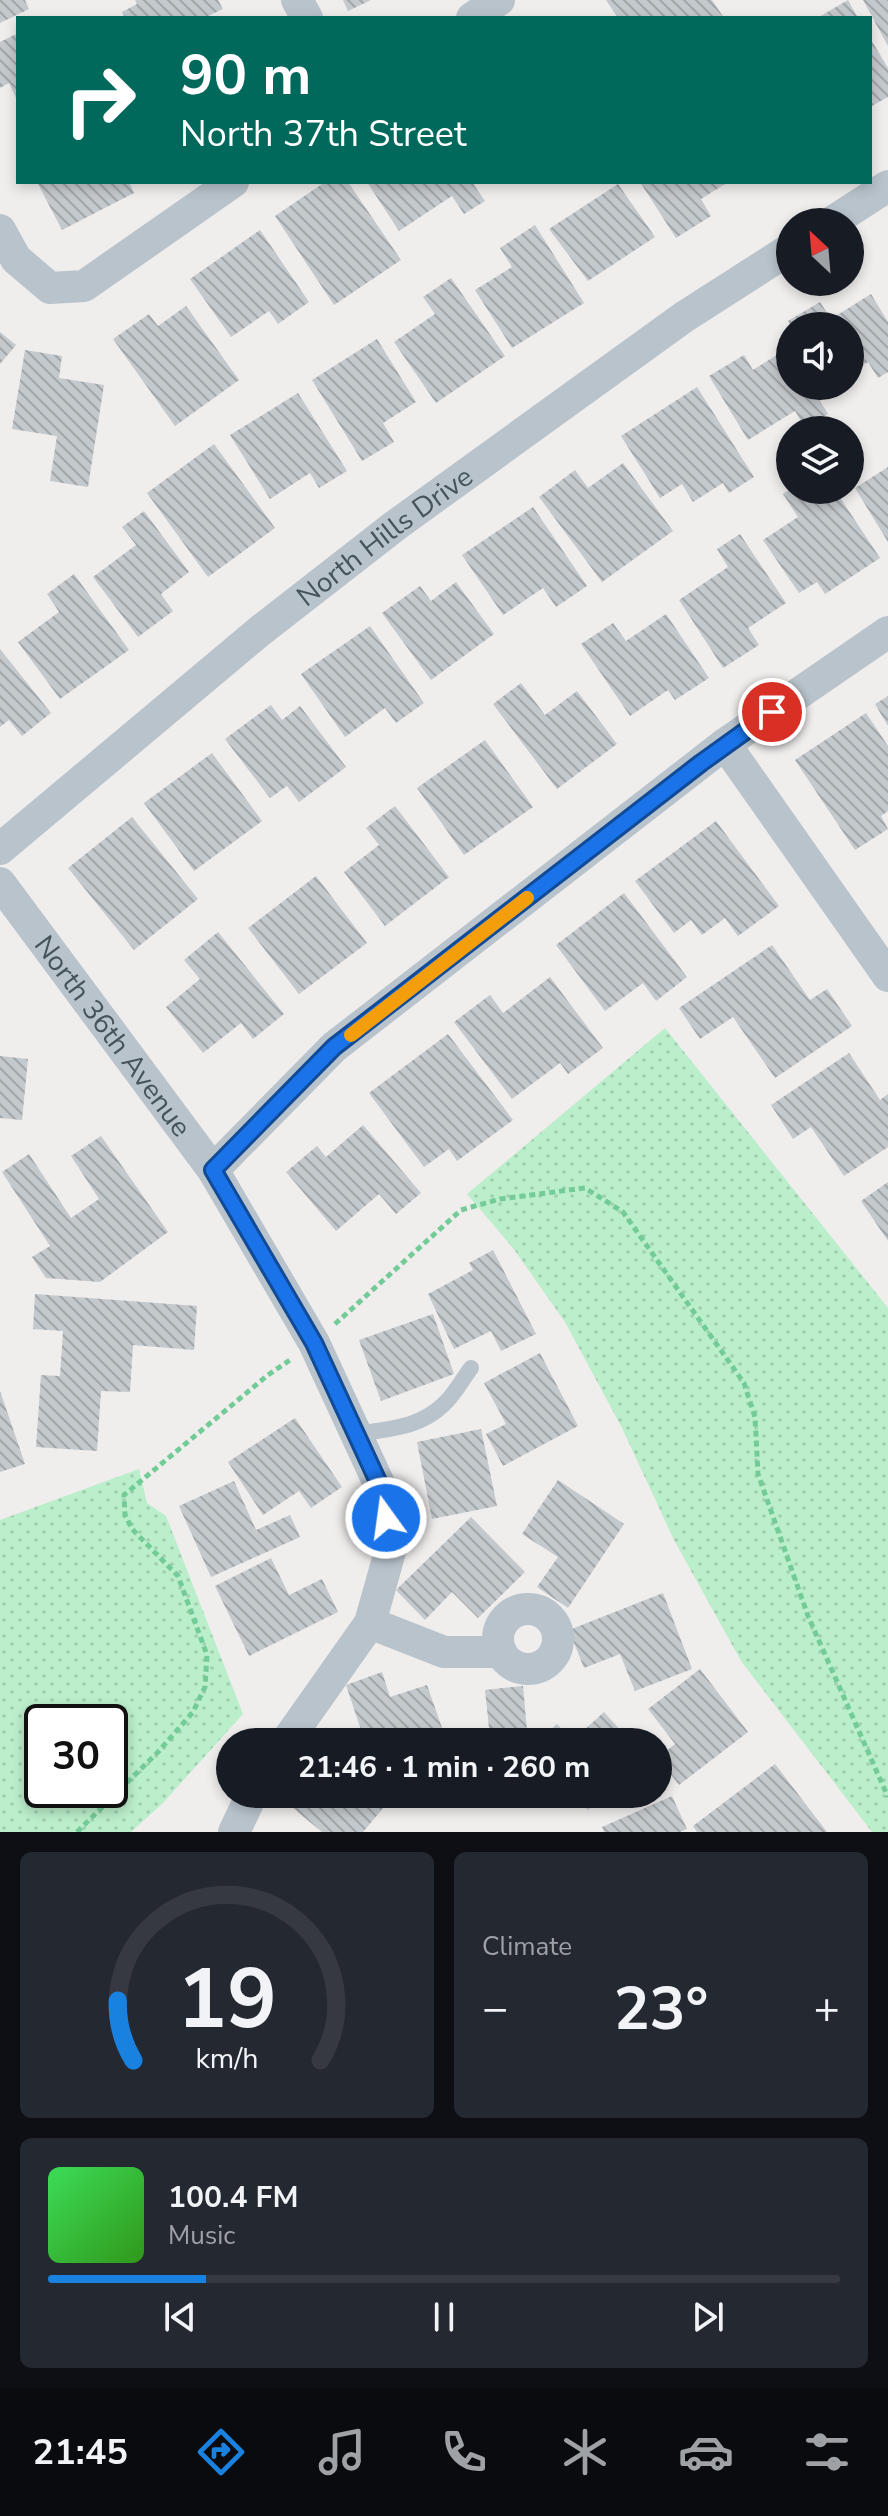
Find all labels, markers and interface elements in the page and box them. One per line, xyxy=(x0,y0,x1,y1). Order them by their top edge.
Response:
text: 90 m xyxy=(180,37,311,114)
icon: right xyxy=(48,48,152,152)
text: North 37th Street xyxy=(180,110,467,159)
north arrow xyxy=(776,208,864,296)
map controls xyxy=(776,208,864,504)
button: sound xyxy=(776,312,864,400)
button: layers xyxy=(776,416,864,504)
street label: North Hills Drive xyxy=(289,458,481,615)
pin xyxy=(738,678,806,746)
icon: arrive xyxy=(750,690,794,734)
street label: North 36th Avenue xyxy=(25,928,200,1145)
position arrow xyxy=(344,1476,428,1560)
speed limit sign: 30 xyxy=(24,1704,128,1808)
text: 21:46 · 1 min · 260 m xyxy=(298,1747,590,1788)
text: Climate xyxy=(482,1929,572,1964)
text: 19 xyxy=(177,1943,277,2056)
text: 23° xyxy=(614,1968,708,2050)
text: − xyxy=(482,1979,508,2039)
text: + xyxy=(814,1979,840,2039)
text: km/h xyxy=(196,2039,258,2078)
text: 100.4 FM xyxy=(168,2177,298,2218)
text: Music xyxy=(168,2218,235,2253)
icon: previous xyxy=(158,2295,202,2339)
icon: pause xyxy=(422,2295,466,2339)
icon: next xyxy=(686,2295,730,2339)
icon: directions xyxy=(193,2424,249,2480)
icon: music xyxy=(314,2424,370,2480)
icon: phone xyxy=(436,2424,492,2480)
icon: climate xyxy=(557,2424,613,2480)
icon: car xyxy=(678,2424,734,2480)
icon: filters xyxy=(799,2424,855,2480)
text: 21:45 xyxy=(33,2428,128,2477)

